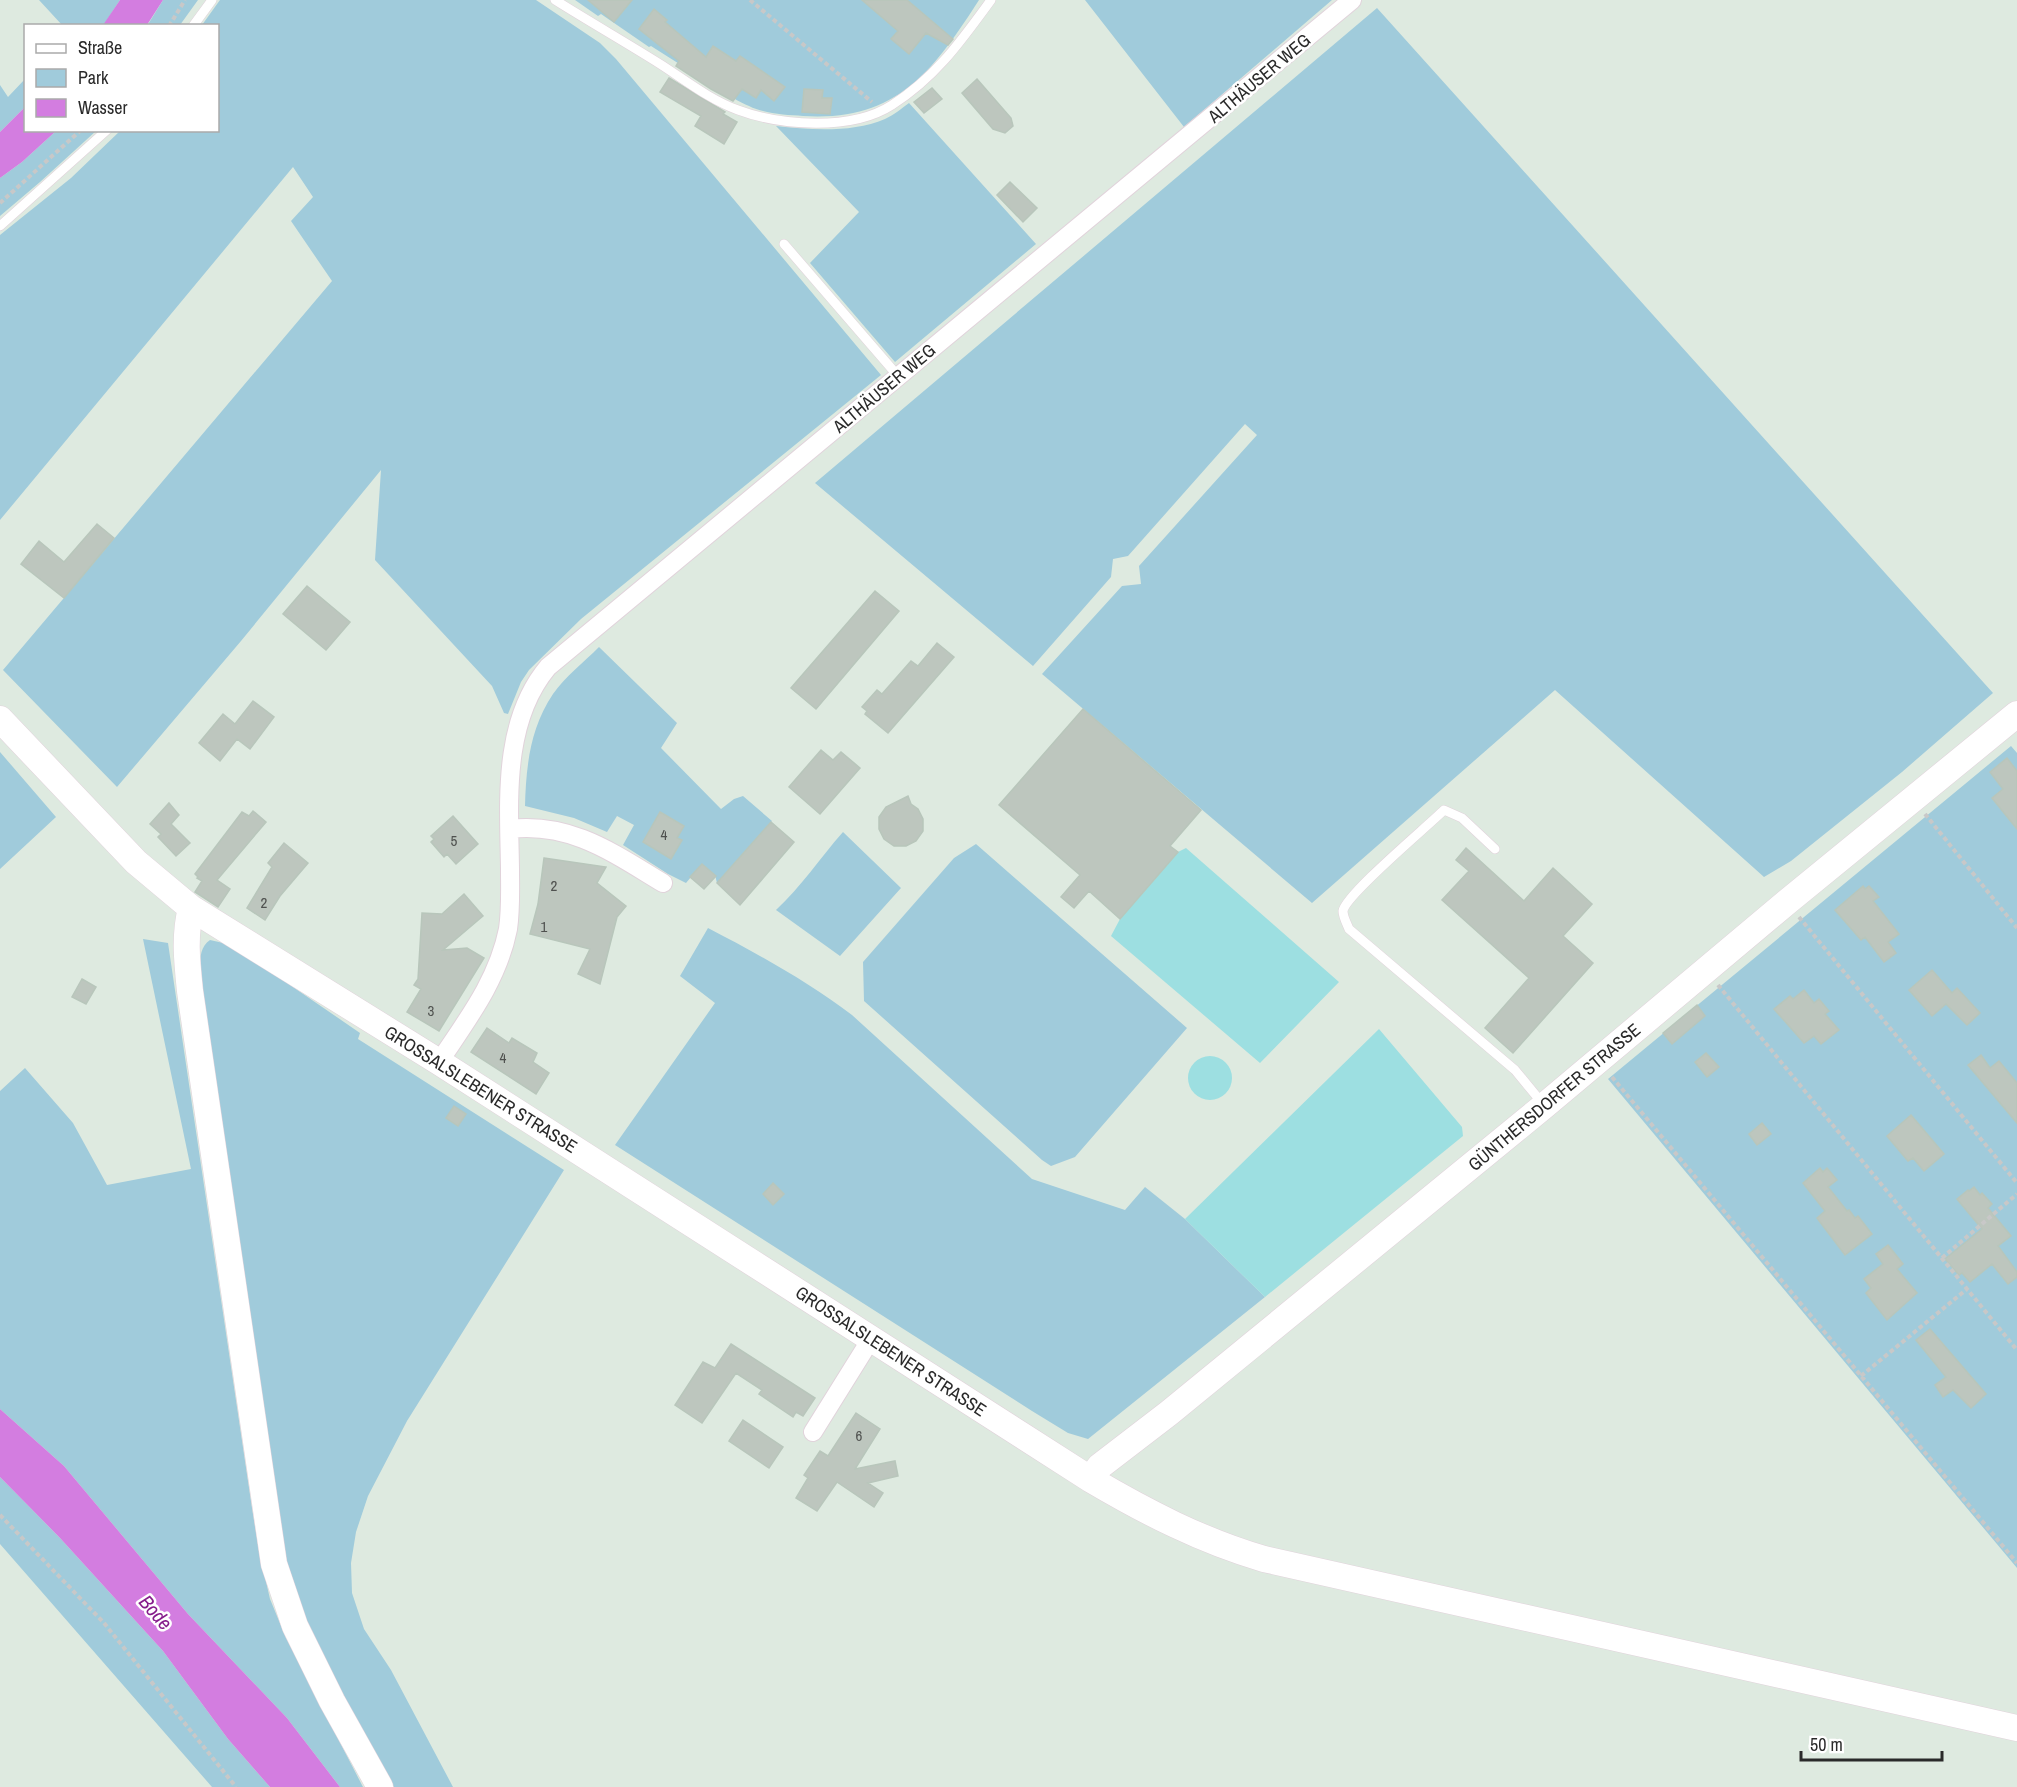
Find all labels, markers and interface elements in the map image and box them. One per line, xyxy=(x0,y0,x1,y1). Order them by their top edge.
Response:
legend xyxy=(24,24,219,132)
street label: ALTHÄUSER WEG xyxy=(1202,28,1316,129)
text: Straße xyxy=(78,35,122,60)
text: Park xyxy=(78,65,109,90)
text: Wasser xyxy=(78,95,128,120)
street label: ALTHÄUSER WEG xyxy=(827,338,941,439)
house number: 4 xyxy=(661,824,668,845)
house number: 5 xyxy=(451,830,458,851)
house number: 2 xyxy=(551,875,558,896)
house number: 2 xyxy=(261,892,268,913)
house number: 1 xyxy=(541,916,548,937)
house number: 3 xyxy=(428,1000,435,1021)
street label: GÜNTHERSDORFER STRASSE xyxy=(1462,1017,1646,1177)
street label: GROSSALSLEBENER STRASSE xyxy=(380,1019,582,1159)
house number: 4 xyxy=(500,1047,507,1068)
street label: GROSSALSLEBENER STRASSE xyxy=(791,1280,991,1422)
house number: 6 xyxy=(856,1425,863,1446)
water label: Bode xyxy=(133,1589,179,1635)
scale bar xyxy=(1801,1724,1942,1762)
text: 50 m xyxy=(1810,1732,1843,1757)

